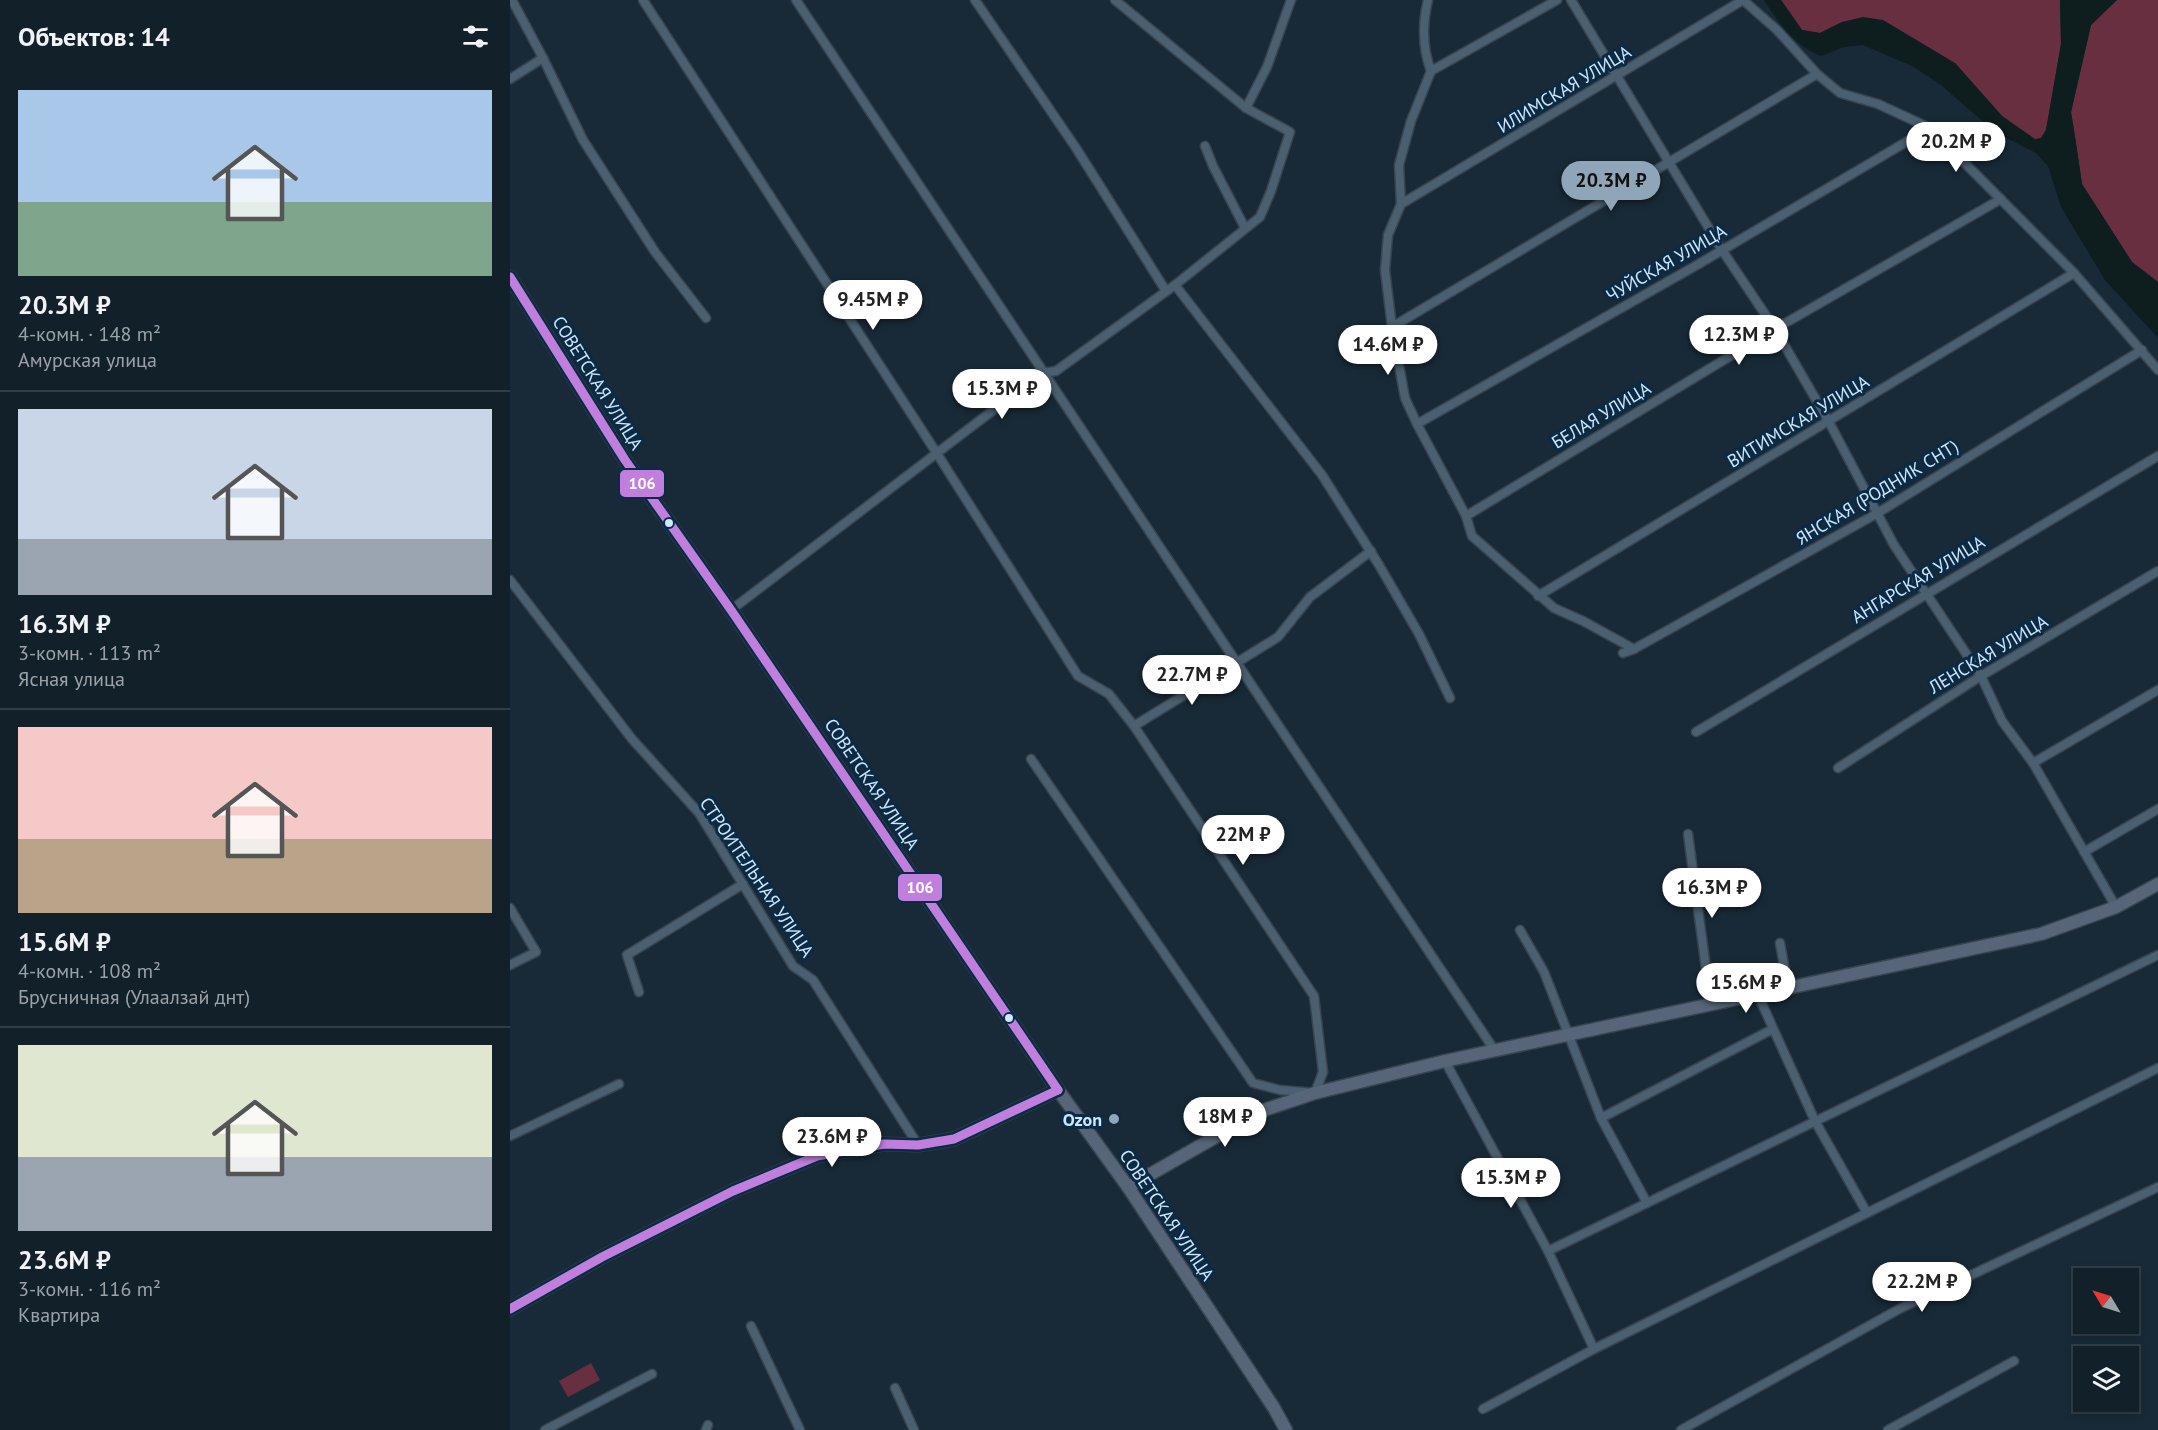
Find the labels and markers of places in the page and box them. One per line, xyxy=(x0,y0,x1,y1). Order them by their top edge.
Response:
pin: 20.2M ₽ xyxy=(1901,122,2011,173)
pin: 20.3M ₽ xyxy=(1556,161,1666,212)
pin: 9.45M ₽ xyxy=(818,280,928,331)
pin: 12.3M ₽ xyxy=(1684,315,1794,366)
pin: 14.6M ₽ xyxy=(1333,325,1443,376)
pin: 15.3M ₽ xyxy=(947,369,1057,420)
unlabelled marker xyxy=(663,517,675,529)
pin: 22.7M ₽ xyxy=(1137,655,1247,706)
pin: 22M ₽ xyxy=(1201,815,1285,866)
pin: 16.3M ₽ xyxy=(1657,868,1767,919)
pin: 15.6M ₽ xyxy=(1691,963,1801,1014)
unlabelled marker xyxy=(1003,1012,1015,1024)
pin: 18M ₽ xyxy=(1183,1097,1267,1148)
place label: Ozon xyxy=(1063,1108,1102,1131)
marker: Ozon xyxy=(1107,1112,1121,1126)
pin: 23.6M ₽ xyxy=(777,1117,887,1168)
pin: 15.3M ₽ xyxy=(1456,1158,1566,1209)
pin: 22.2M ₽ xyxy=(1867,1262,1977,1313)

